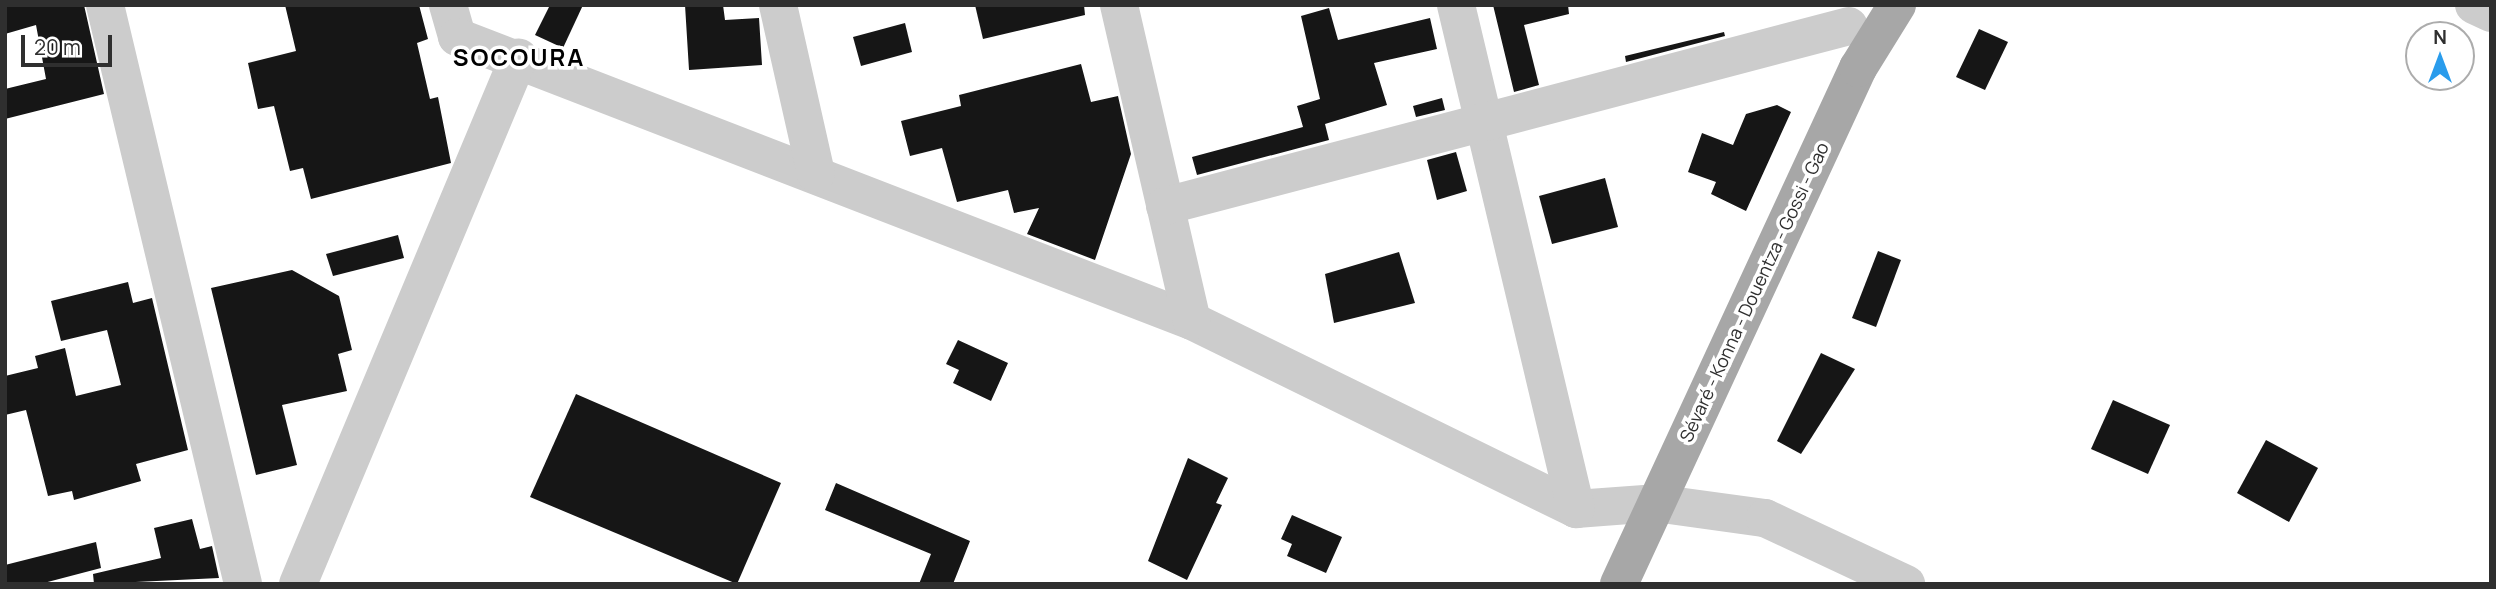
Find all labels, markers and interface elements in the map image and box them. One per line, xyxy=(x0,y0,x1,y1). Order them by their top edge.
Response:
scale bar xyxy=(24,21,116,65)
north arrow xyxy=(2405,21,2475,91)
text: N xyxy=(2433,24,2447,50)
text: 20 m xyxy=(34,33,81,61)
district label: SOCOURA xyxy=(454,43,584,71)
street label: Sévaré - Konna - Douentza - Gossi - Gao xyxy=(1675,139,1833,445)

